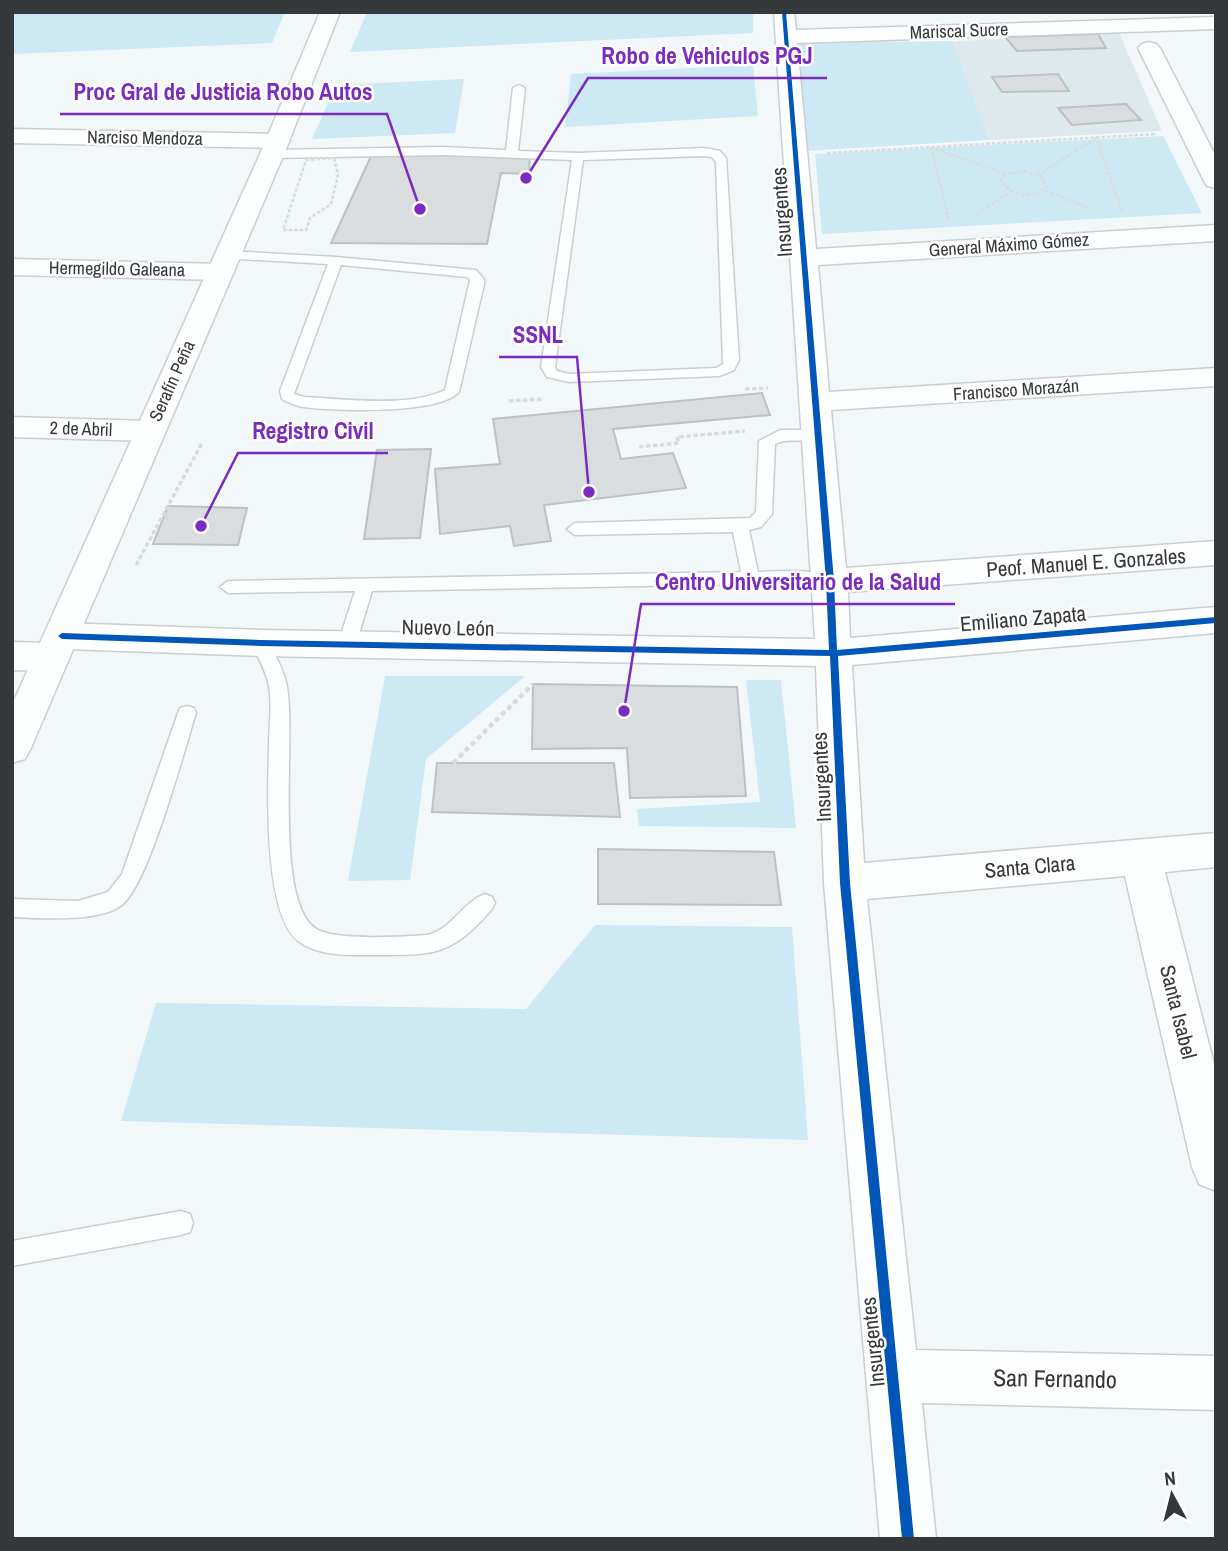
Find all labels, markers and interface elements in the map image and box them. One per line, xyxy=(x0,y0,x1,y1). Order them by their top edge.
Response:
street label: Mariscal Sucre xyxy=(909,16,1009,45)
callout: Robo de Vehiculos PGJ xyxy=(588,34,827,78)
text: Robo de Vehiculos PGJ xyxy=(601,40,813,71)
callout: Proc Gral de Justicia Robo Autos xyxy=(60,70,387,114)
text: Proc Gral de Justicia Robo Autos xyxy=(73,76,373,107)
street label: Narciso Mendoza xyxy=(87,124,203,151)
street label: Insurgentes xyxy=(764,166,799,258)
street label: General Máximo Gómez xyxy=(928,226,1090,263)
street label: Hermegildo Galeana xyxy=(49,255,185,282)
callout: SSNL xyxy=(499,313,577,357)
text: SSNL xyxy=(513,319,563,350)
street label: Serafín Peña xyxy=(143,336,200,425)
street label: Francisco Morazán xyxy=(952,373,1080,406)
callout: Registro Civil xyxy=(238,409,388,453)
street label: 2 de Abril xyxy=(49,415,113,442)
text: Registro Civil xyxy=(252,415,374,446)
street label: Peof. Manuel E. Gonzales xyxy=(985,541,1187,584)
callout: Centro Universitario de la Salud xyxy=(641,560,955,604)
text: Centro Universitario de la Salud xyxy=(655,566,941,597)
street label: Emiliano Zapata xyxy=(959,599,1088,638)
street label: Nuevo León xyxy=(401,612,495,643)
street label: Insurgentes xyxy=(805,731,838,823)
street label: Santa Clara xyxy=(983,848,1077,885)
street label: Santa Isabel xyxy=(1153,962,1204,1062)
street label: Insurgentes xyxy=(853,1296,892,1388)
street label: San Fernando xyxy=(993,1361,1117,1395)
north arrow xyxy=(1137,1460,1207,1530)
text: N xyxy=(1163,1465,1177,1492)

